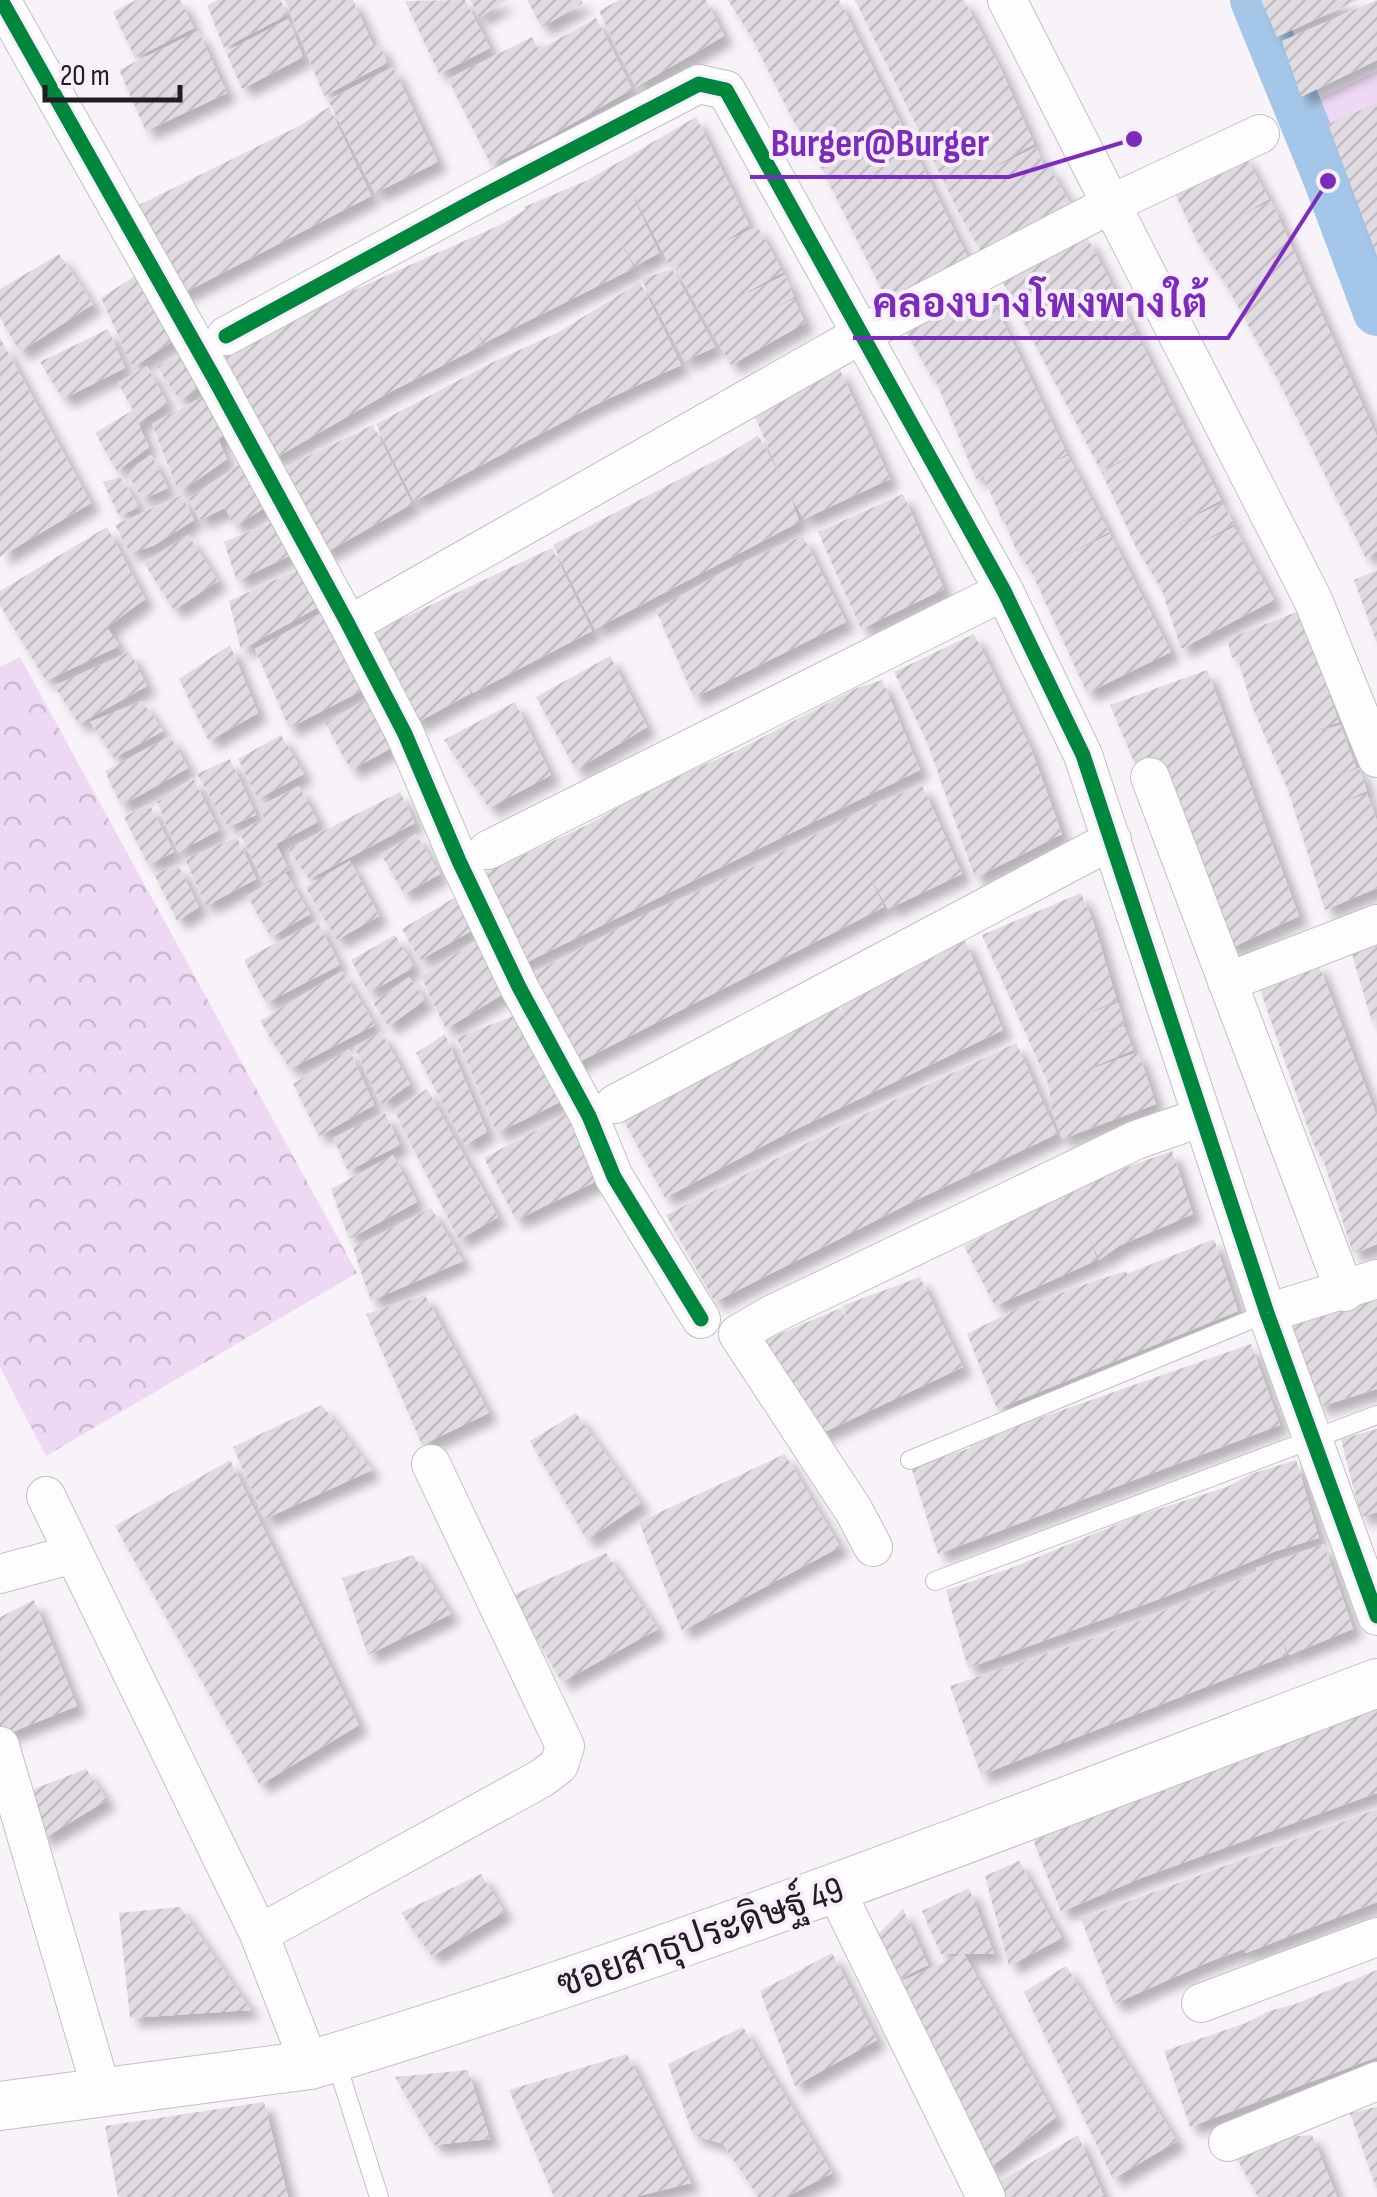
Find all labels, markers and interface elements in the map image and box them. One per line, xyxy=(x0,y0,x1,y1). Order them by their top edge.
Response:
scale bar xyxy=(45,40,180,102)
text: 20 m xyxy=(60,58,110,94)
callout: Burger@Burger xyxy=(750,107,1009,177)
text: Burger@Burger xyxy=(771,120,989,168)
callout: คลองบางโพงพางใต้ xyxy=(853,268,1228,338)
text: คลองบางโพงพางใต้ xyxy=(873,275,1209,329)
street label: ซอยสาธุประดิษฐ์ 49 xyxy=(551,1865,850,2008)

